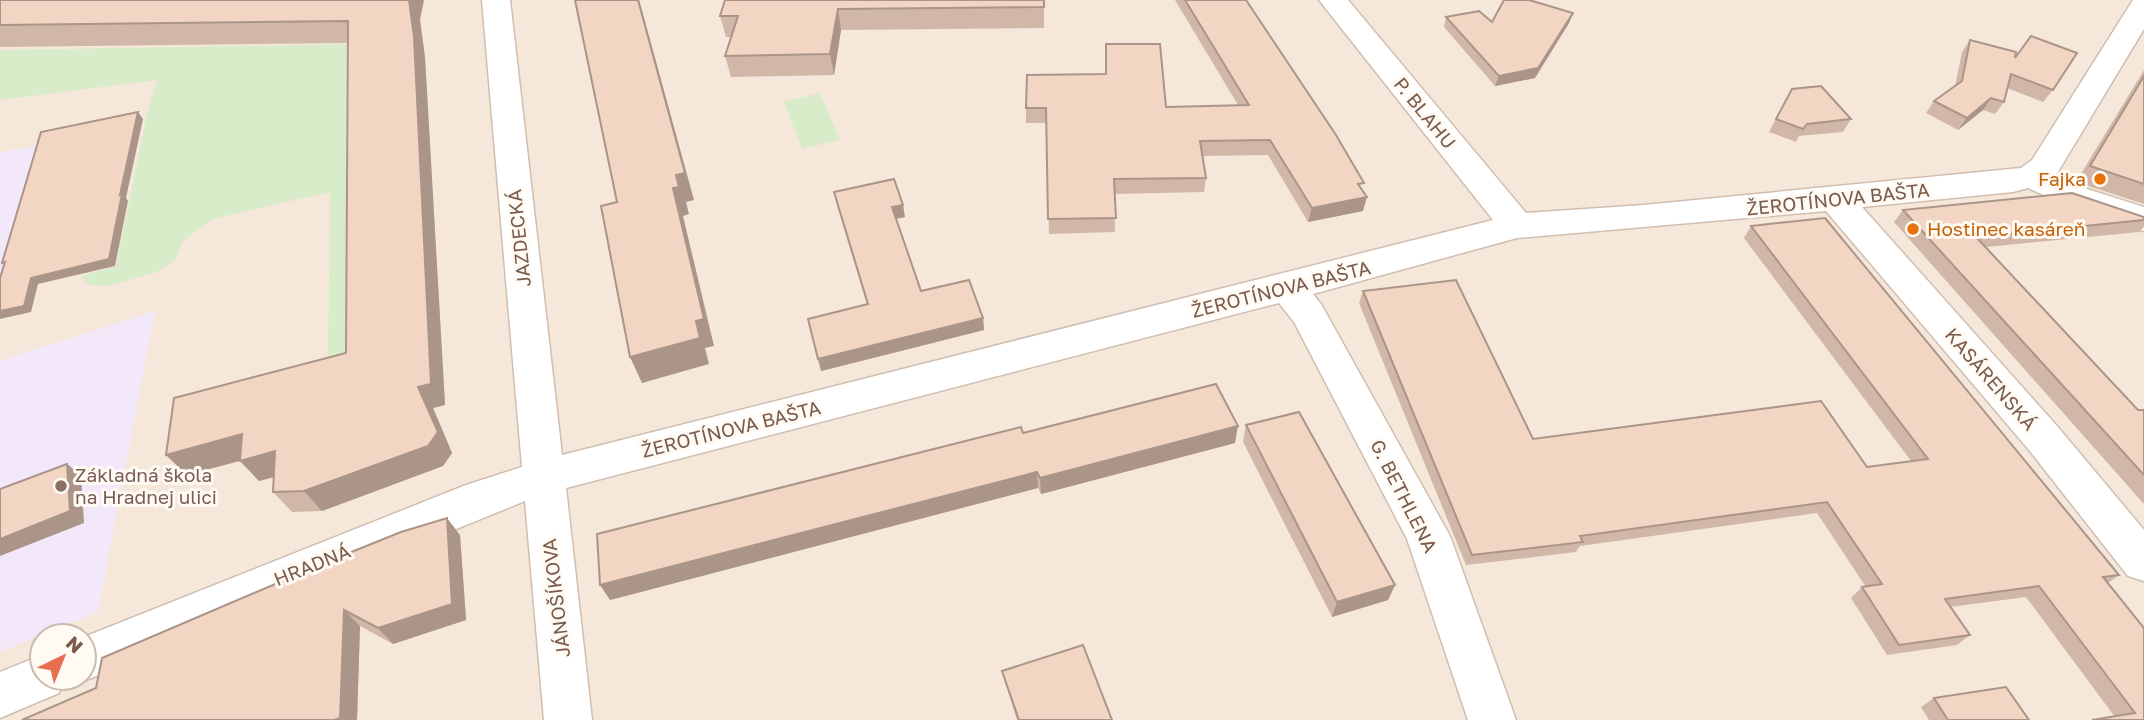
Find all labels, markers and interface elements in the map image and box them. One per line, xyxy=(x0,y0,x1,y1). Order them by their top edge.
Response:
street label: P. BLAHU xyxy=(1390,72,1461,153)
place label: Fajka xyxy=(2038,167,2086,190)
marker: Fajka xyxy=(2092,171,2108,187)
street label: ŽEROTÍNOVA BAŠTA xyxy=(1745,177,1931,220)
street label: JAZDECKÁ xyxy=(502,188,535,288)
place label: Hostinec kasáreň xyxy=(1927,217,2085,240)
marker: Hostinec kasáreň xyxy=(1905,221,1921,237)
street label: ŽEROTÍNOVA BAŠTA xyxy=(1189,255,1373,322)
street label: KASÁRENSKÁ xyxy=(1941,323,2042,435)
street label: ŽEROTÍNOVA BAŠTA xyxy=(639,395,823,462)
street label: G. BETHLENA xyxy=(1366,435,1443,556)
place label: Základná škola na Hradnej ulici xyxy=(75,463,217,508)
marker: Základná škola na Hradnej ulici xyxy=(53,478,69,494)
street label: JÁNOŠÍKOVA xyxy=(537,537,574,659)
street label: HRADNÁ xyxy=(270,539,354,590)
north arrow xyxy=(28,622,98,692)
text: N xyxy=(62,631,88,658)

